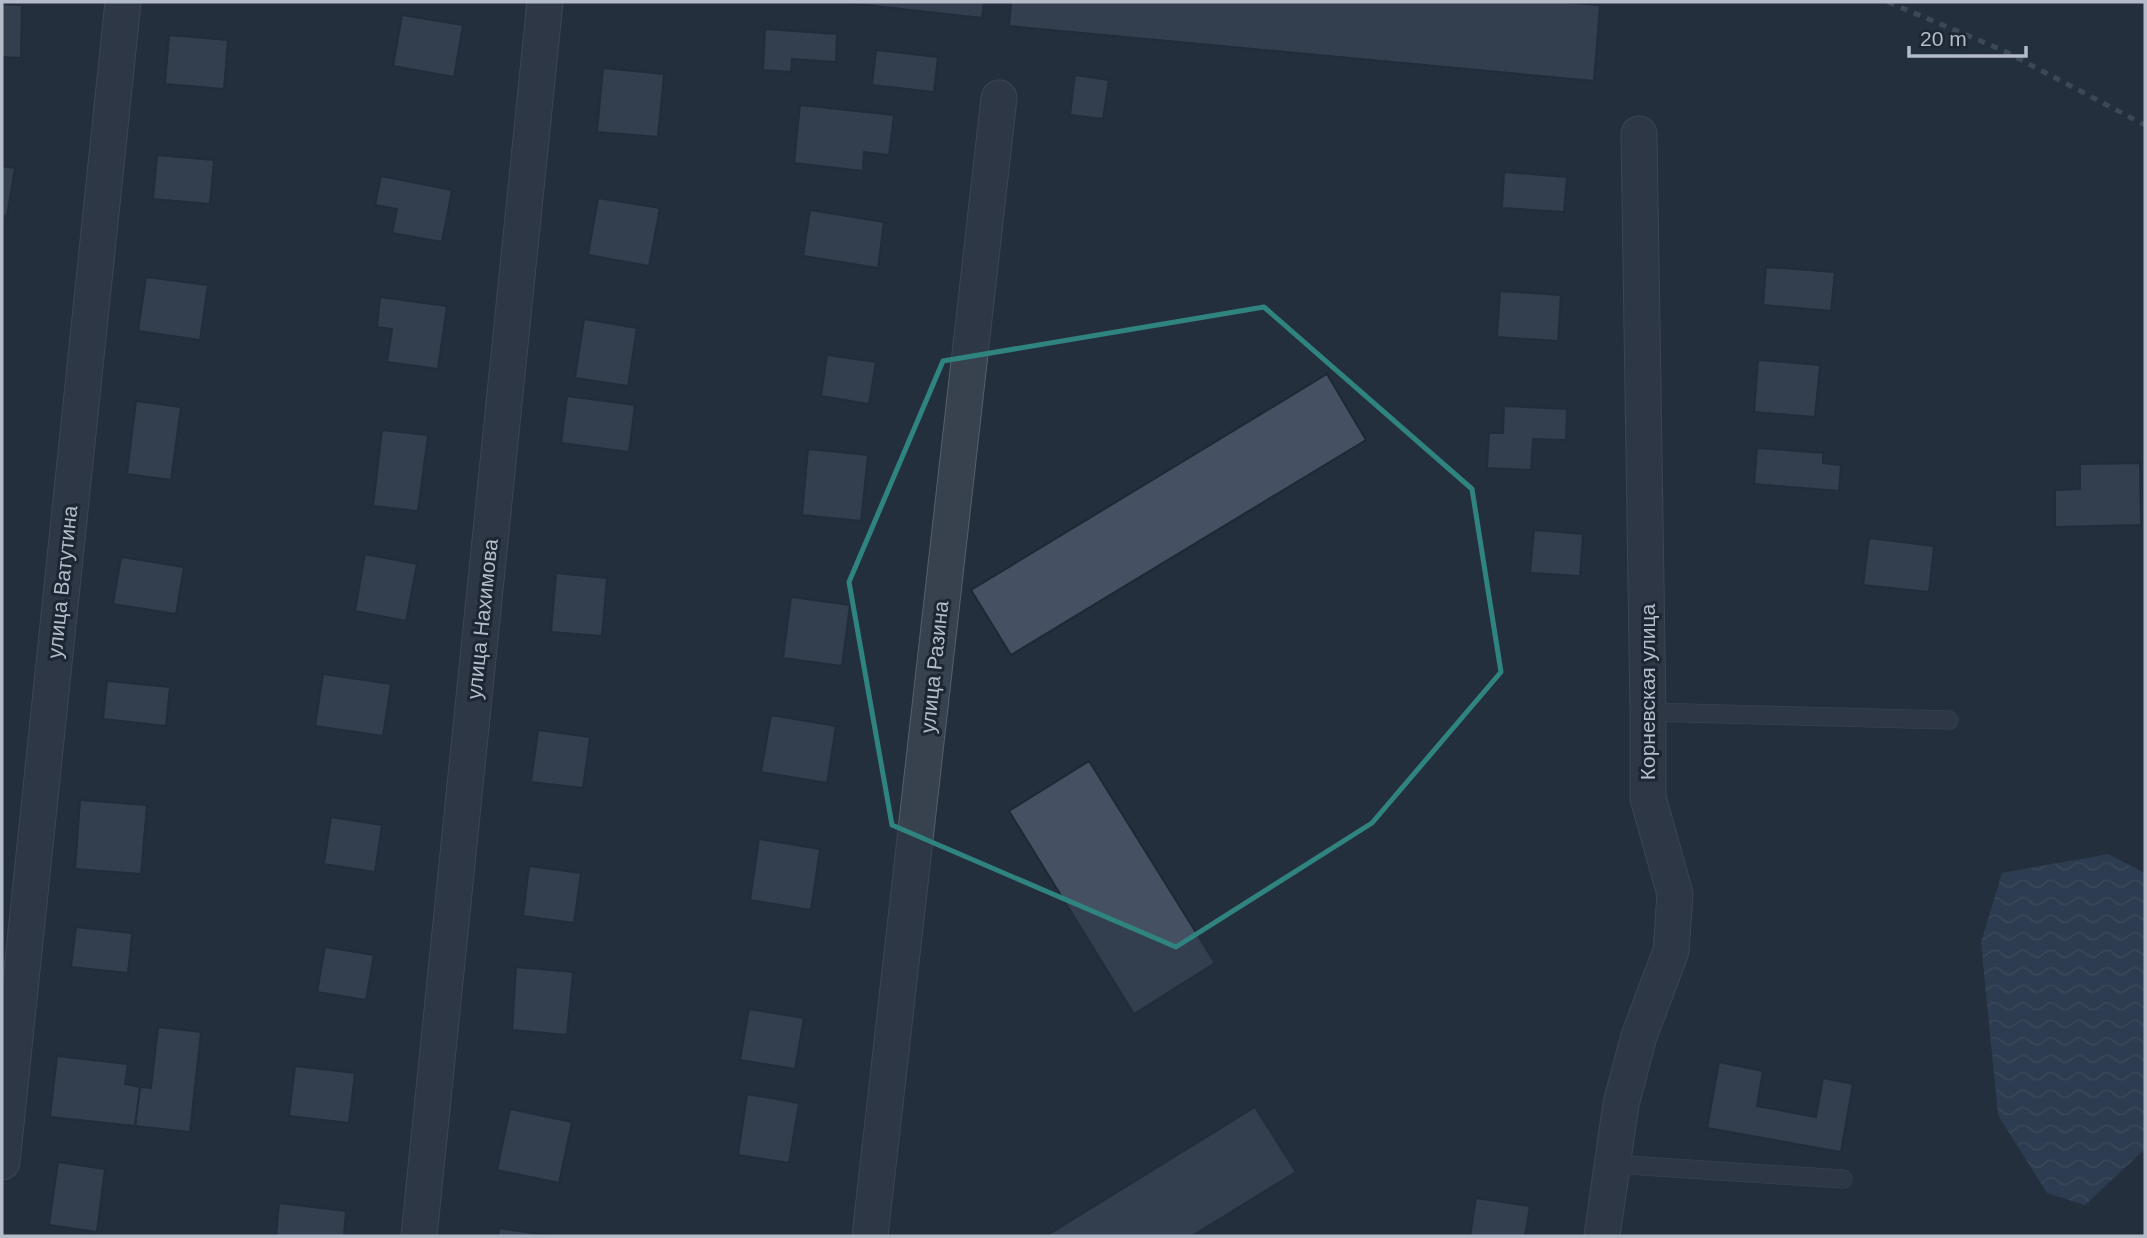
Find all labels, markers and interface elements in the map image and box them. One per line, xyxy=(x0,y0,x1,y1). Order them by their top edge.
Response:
scale bar xyxy=(1909,14,2026,58)
text: 20 m xyxy=(1920,27,1967,50)
street label: улица Ватутина xyxy=(43,504,82,660)
street label: улица Нахимова xyxy=(462,537,502,700)
street label: улица Разина xyxy=(916,599,952,734)
street label: Корневская улица xyxy=(1636,603,1659,780)

